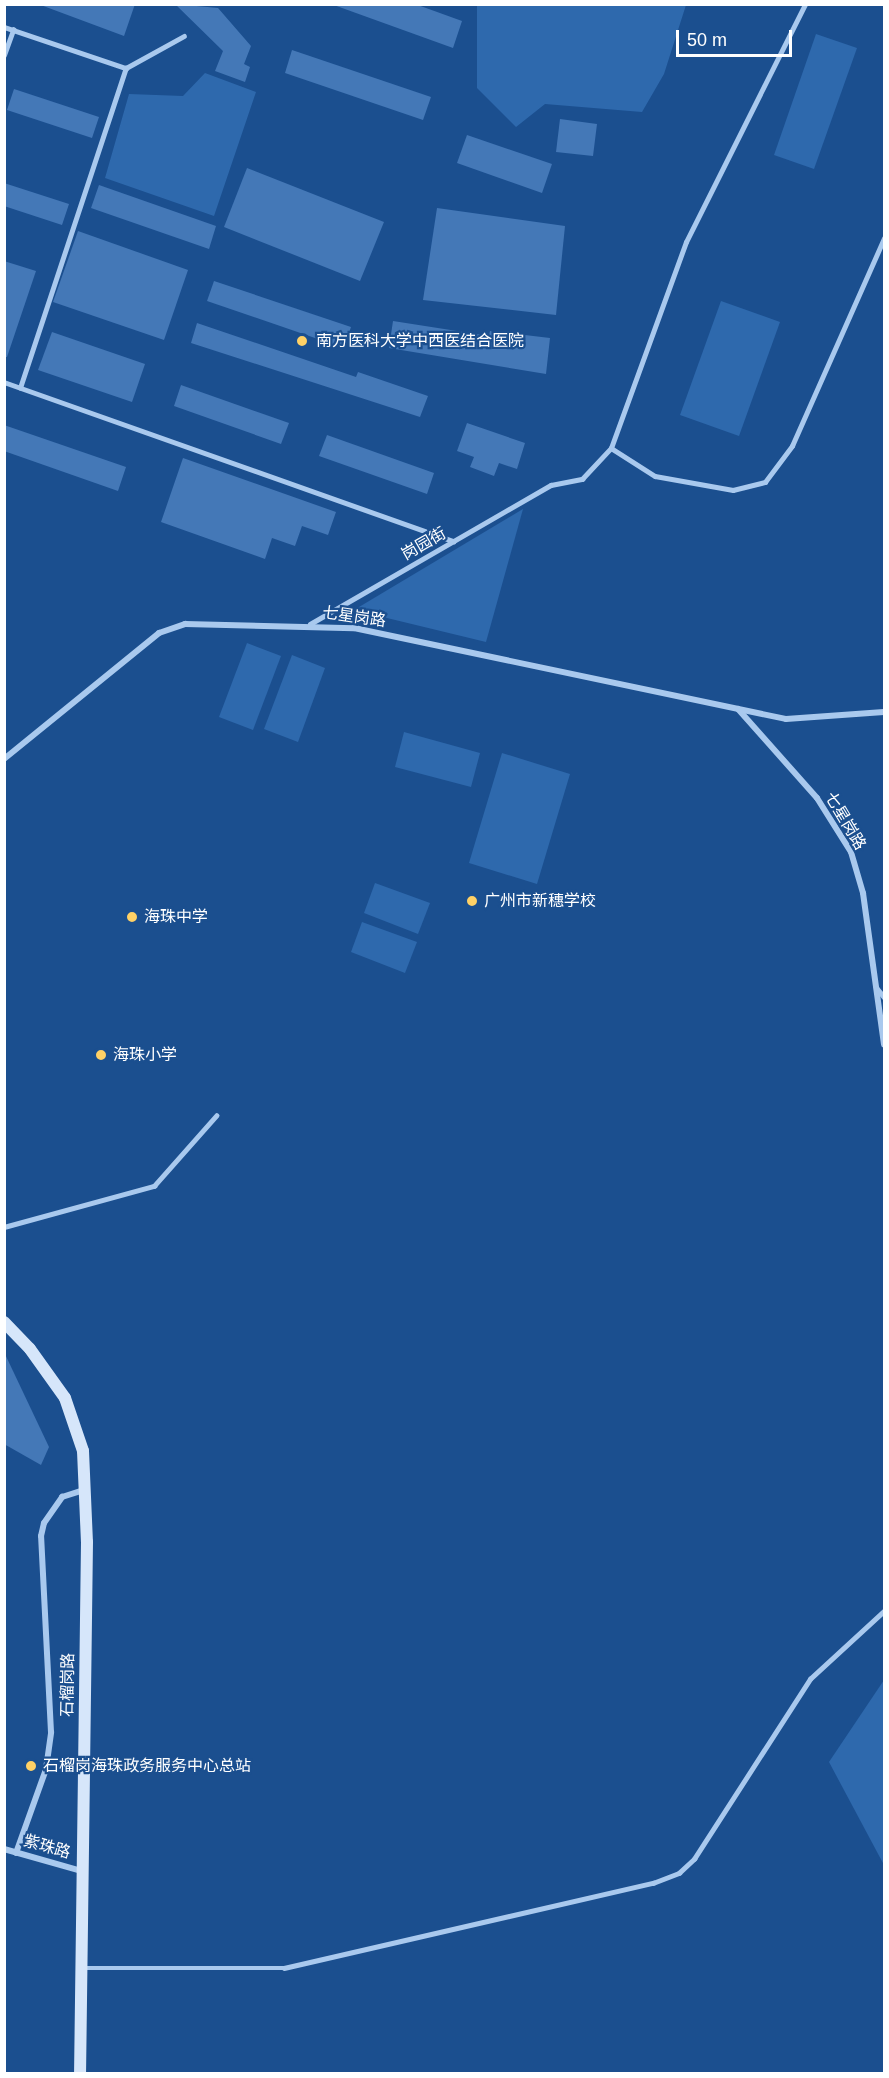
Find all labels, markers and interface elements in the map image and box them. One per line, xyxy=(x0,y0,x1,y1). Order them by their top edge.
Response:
scale bar xyxy=(679,18,794,56)
text: 50 m xyxy=(687,30,727,50)
place label: 南方医科大学中西医结合医院 xyxy=(316,331,524,351)
marker: 南方医科大学中西医结合医院 xyxy=(293,332,311,350)
street label: 岗园街 xyxy=(398,524,450,564)
street label: 七星岗路 xyxy=(321,603,387,631)
street label: 七星岗路 xyxy=(820,789,870,853)
place label: 广州市新穗学校 xyxy=(484,891,596,911)
marker: 广州市新穗学校 xyxy=(465,894,479,908)
place label: 海珠中学 xyxy=(144,907,208,927)
marker: 海珠中学 xyxy=(125,910,139,924)
place label: 海珠小学 xyxy=(113,1045,177,1065)
marker: 海珠小学 xyxy=(94,1048,108,1062)
street label: 石榴岗路 xyxy=(58,1653,78,1717)
place label: 石榴岗海珠政务服务中心总站 xyxy=(43,1756,251,1776)
marker: 石榴岗海珠政务服务中心总站 xyxy=(24,1759,38,1773)
street label: 紫珠路 xyxy=(21,1831,73,1863)

